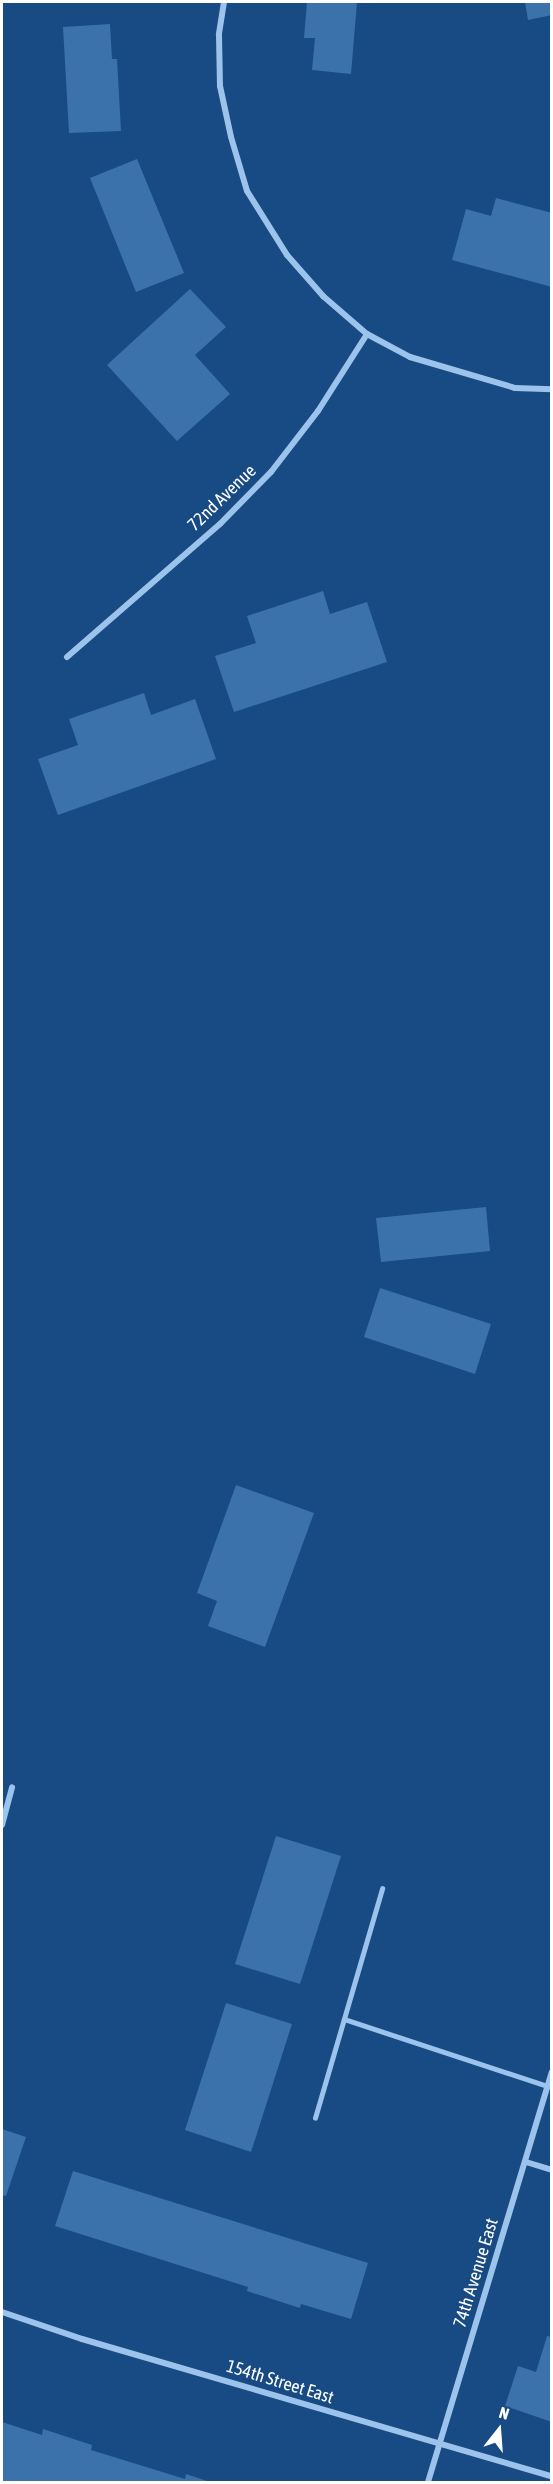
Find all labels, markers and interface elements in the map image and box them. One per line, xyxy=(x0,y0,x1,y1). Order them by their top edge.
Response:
street label: 72nd Avenue xyxy=(183,460,261,536)
street label: 74th Avenue East xyxy=(449,2216,503,2330)
street label: 154th Street East xyxy=(224,2355,336,2409)
north arrow xyxy=(469,2400,529,2460)
text: N xyxy=(497,2403,511,2423)

